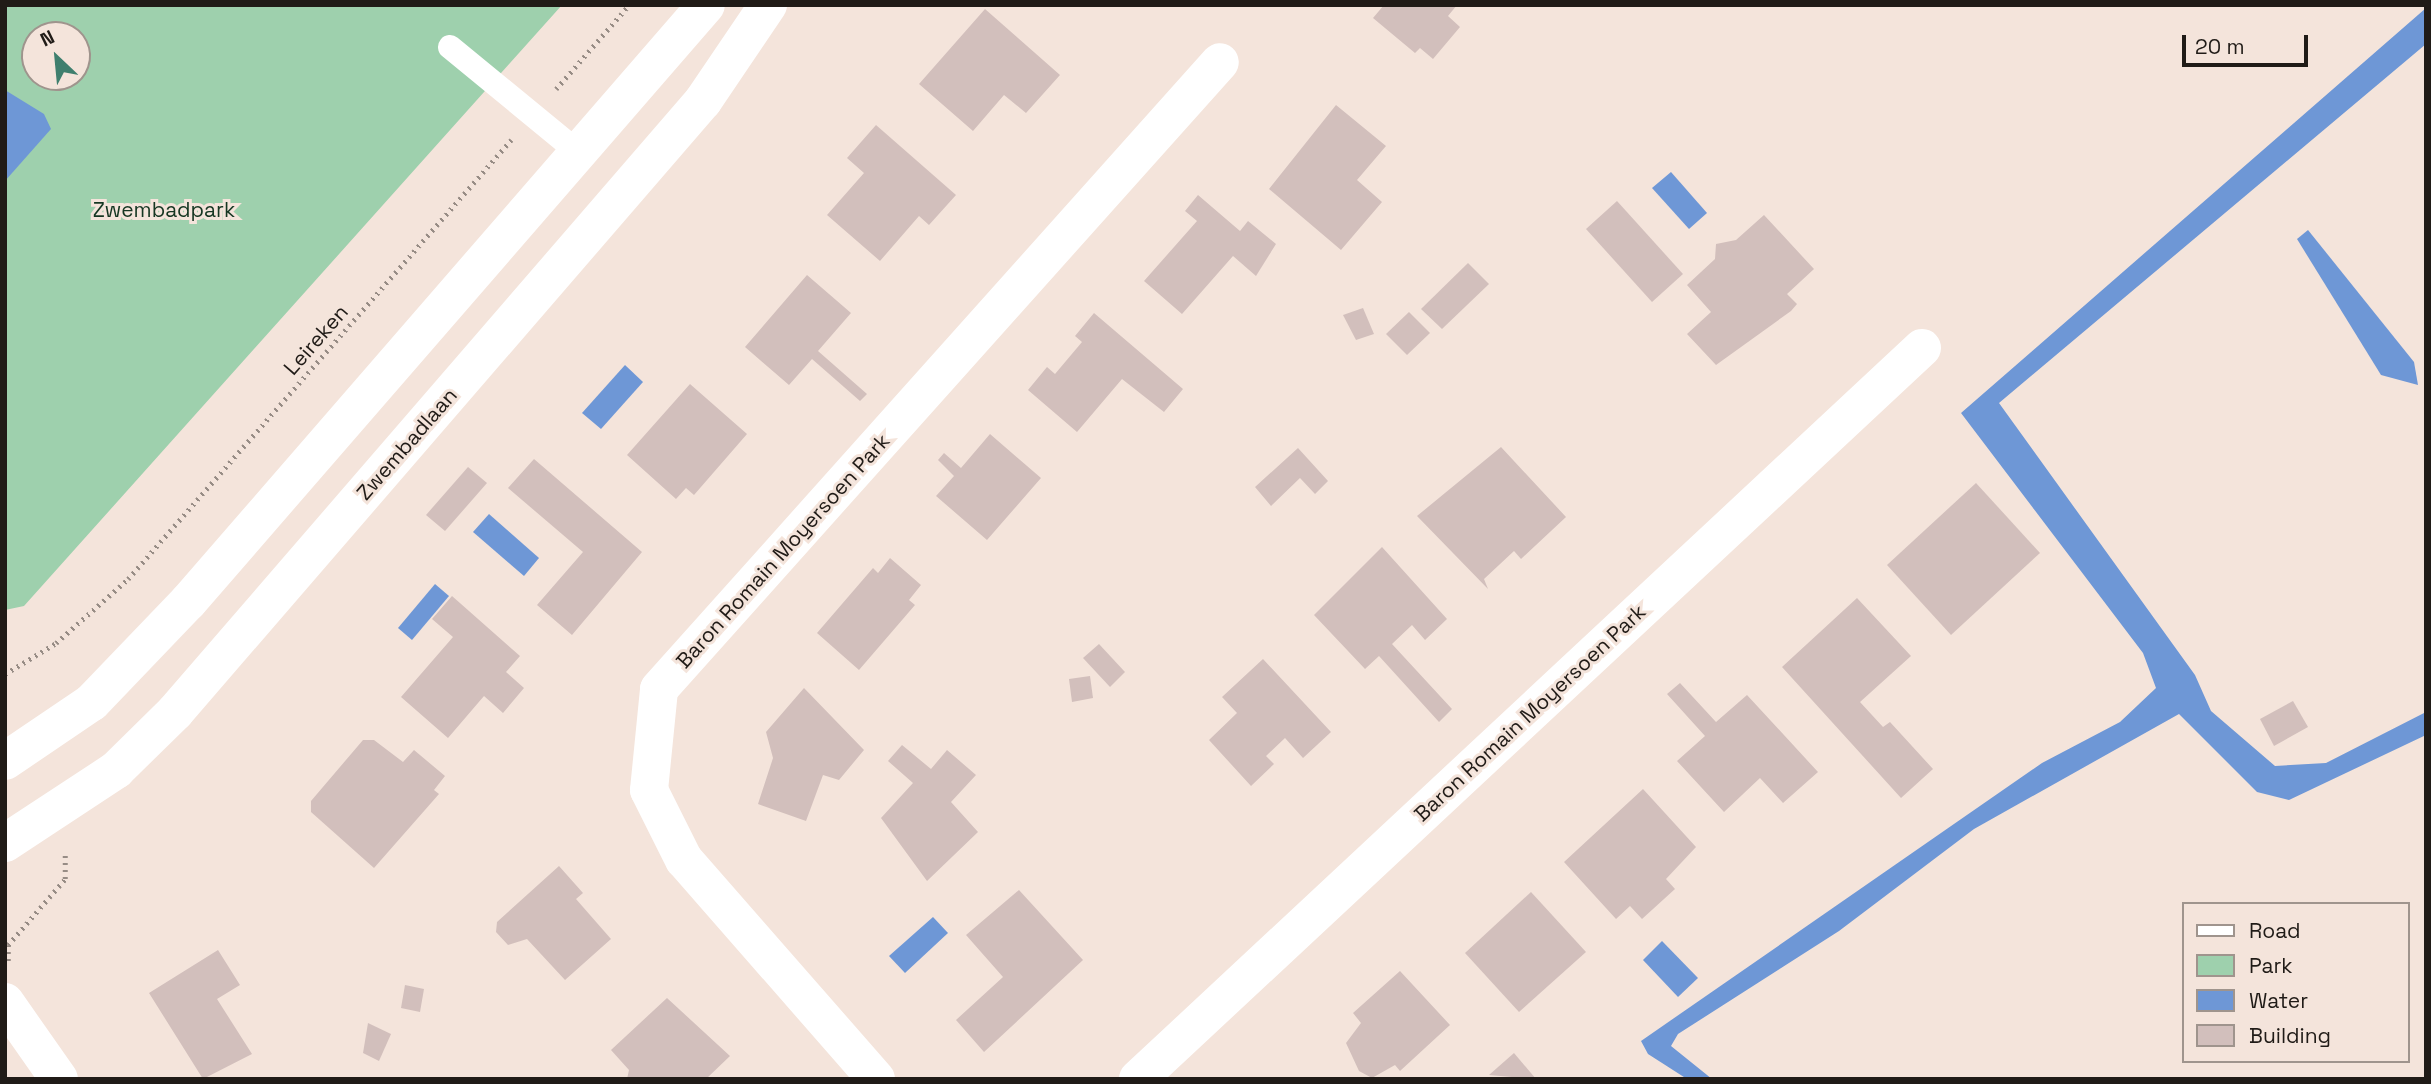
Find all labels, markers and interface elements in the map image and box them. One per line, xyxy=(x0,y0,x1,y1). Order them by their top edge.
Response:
north arrow xyxy=(21,21,91,91)
scale bar xyxy=(2186,21,2312,65)
text: N xyxy=(36,24,59,53)
text: 20 m xyxy=(2195,33,2245,60)
park label: Zwembadpark xyxy=(93,197,235,223)
street label: Leireken xyxy=(279,300,353,380)
street label: Zwembadlaan xyxy=(352,383,462,505)
street label: Baron Romain Moyersoen Park xyxy=(671,428,895,674)
street label: Baron Romain Moyersoen Park xyxy=(1409,599,1651,827)
legend xyxy=(2182,902,2410,1063)
text: Road xyxy=(2249,917,2301,944)
text: Park xyxy=(2249,952,2293,979)
text: Water xyxy=(2249,987,2308,1014)
text: Building xyxy=(2249,1022,2331,1049)

